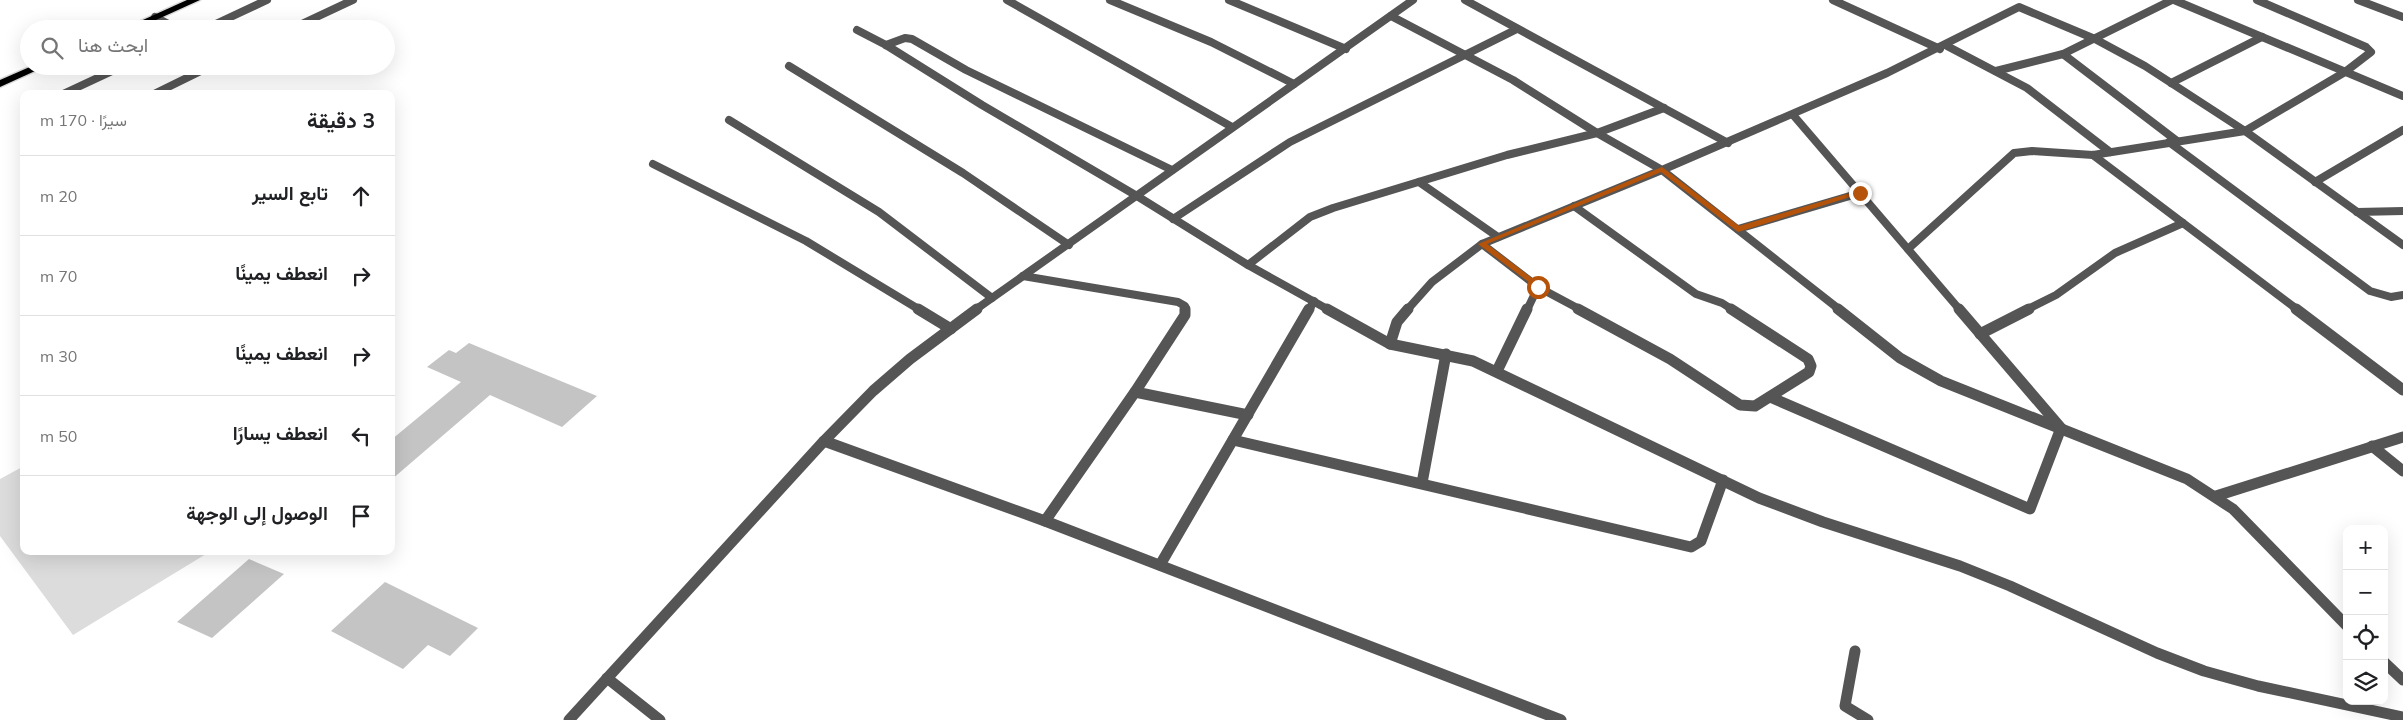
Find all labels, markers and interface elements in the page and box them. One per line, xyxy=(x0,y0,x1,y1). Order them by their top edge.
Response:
search box xyxy=(20,20,395,75)
text: ابحث هنا xyxy=(78,33,148,57)
icon: search xyxy=(38,34,66,62)
text: 3 دقيقة xyxy=(307,107,375,133)
text: سيرًا · 170 m xyxy=(40,110,127,130)
text: تابع السير xyxy=(252,181,328,205)
icon: ahead xyxy=(347,182,375,210)
route end xyxy=(1849,182,1872,205)
text: 20 m xyxy=(40,186,77,206)
text: انعطف يمينًا xyxy=(235,261,328,285)
icon: right xyxy=(347,262,375,290)
text: 70 m xyxy=(40,266,77,286)
route start xyxy=(1527,276,1550,299)
text: انعطف يمينًا xyxy=(235,341,328,365)
icon: right xyxy=(347,342,375,370)
text: 30 m xyxy=(40,346,77,366)
text: انعطف يسارًا xyxy=(233,421,328,445)
icon: left xyxy=(347,422,375,450)
text: 50 m xyxy=(40,426,77,446)
text: الوصول إلى الوجهة xyxy=(186,501,328,525)
icon: arrive xyxy=(347,502,375,530)
map controls xyxy=(2343,525,2388,705)
button: + xyxy=(2343,525,2388,570)
button: − xyxy=(2343,570,2388,615)
button: locate xyxy=(2343,615,2388,660)
button: layers xyxy=(2343,660,2388,705)

